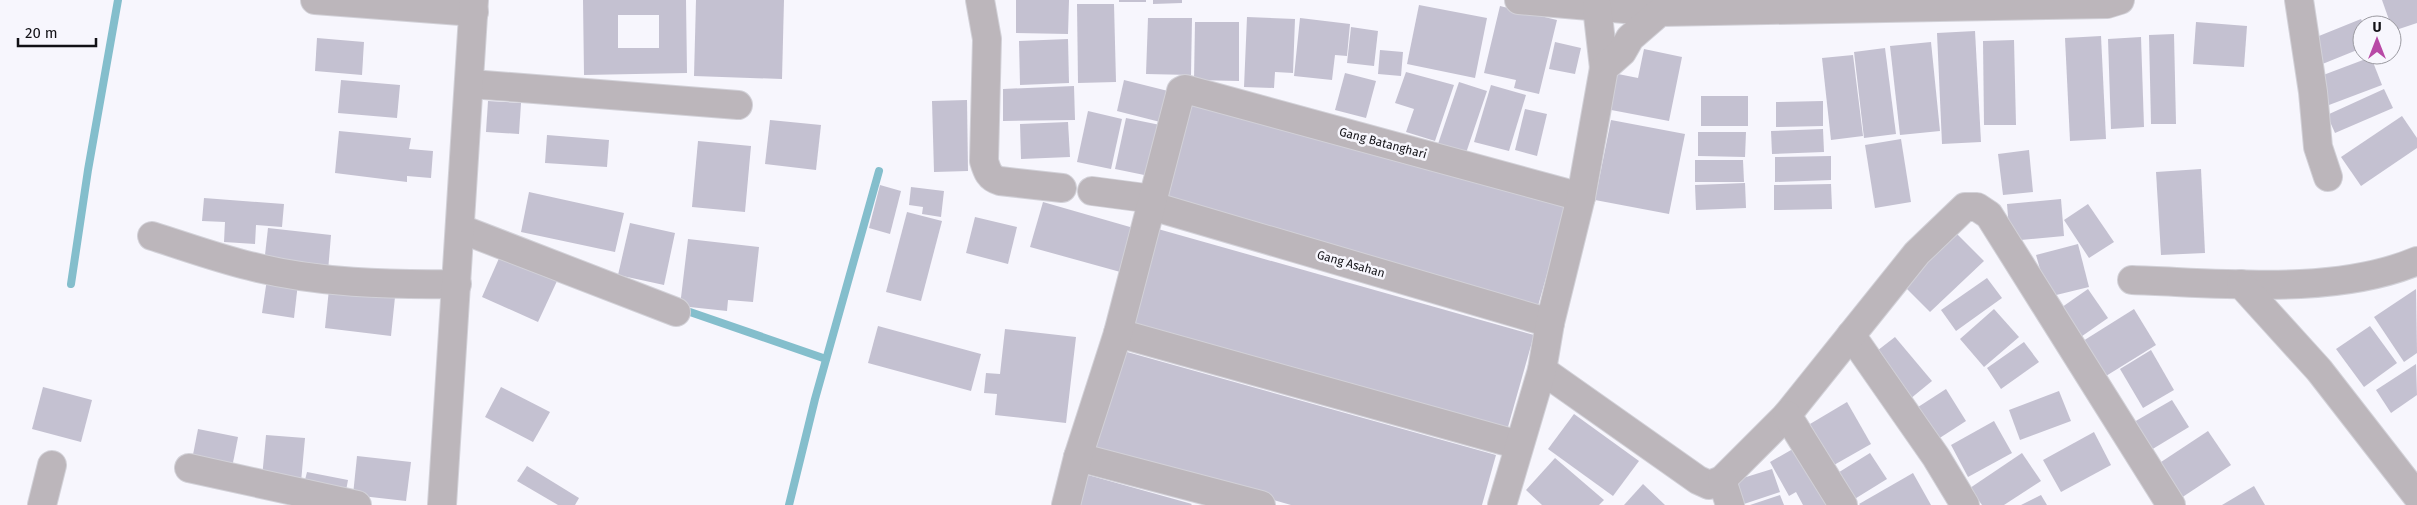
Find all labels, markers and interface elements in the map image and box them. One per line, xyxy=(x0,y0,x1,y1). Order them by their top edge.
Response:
scale bar xyxy=(18,15,95,47)
north arrow xyxy=(2352,15,2402,65)
text: U xyxy=(2372,19,2382,36)
text: 20 m xyxy=(25,24,58,42)
street label: Gang Batanghari xyxy=(1338,125,1428,161)
street label: Gang Asahan xyxy=(1315,248,1387,280)

